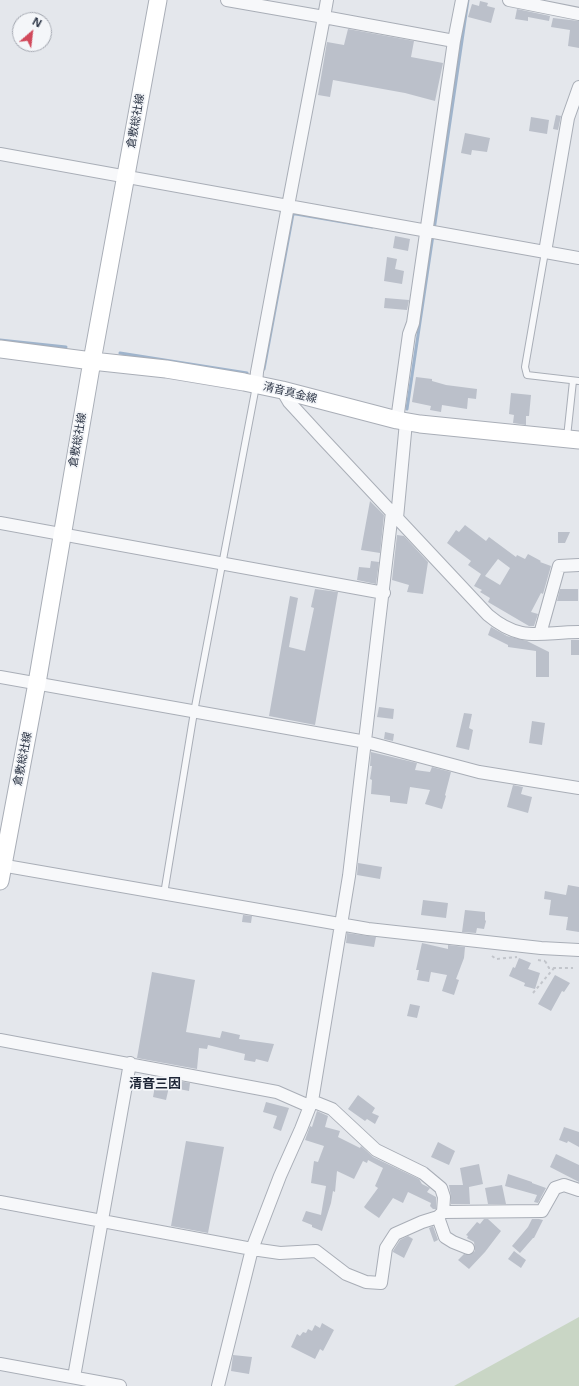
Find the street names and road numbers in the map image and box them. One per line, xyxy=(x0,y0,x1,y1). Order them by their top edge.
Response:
street label: 倉敷総社線 xyxy=(125,93,147,149)
street label: 清音真金線 xyxy=(262,380,318,406)
street label: 倉敷総社線 xyxy=(67,412,89,468)
street label: 倉敷総社線 xyxy=(11,731,35,787)

